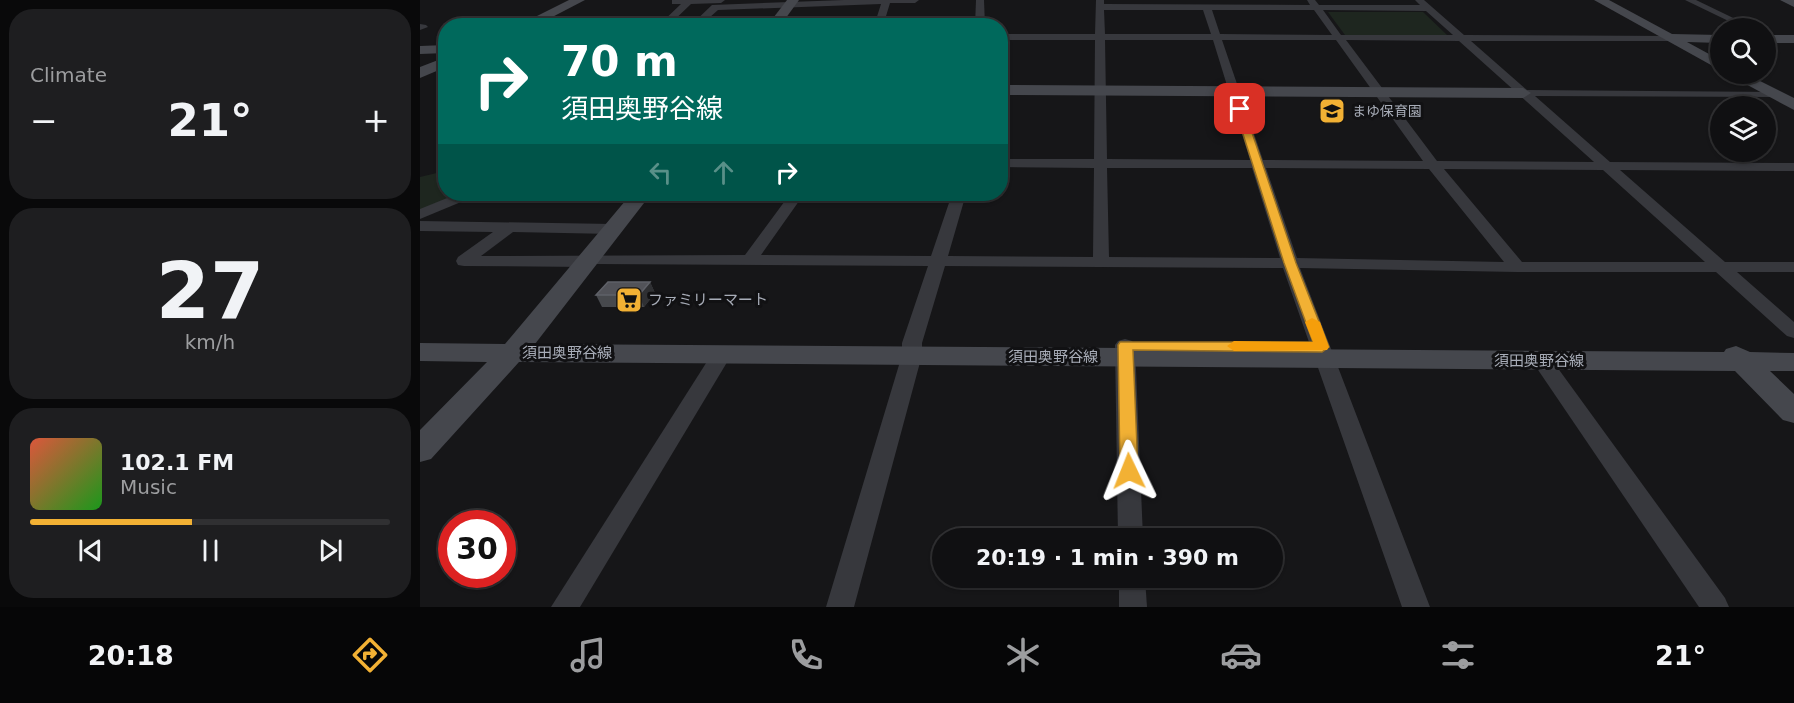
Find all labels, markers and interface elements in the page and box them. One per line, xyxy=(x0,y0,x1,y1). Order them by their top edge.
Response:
map controls xyxy=(1710,18,1776,162)
button: search xyxy=(1710,18,1776,84)
text: 70 m xyxy=(561,37,678,86)
icon: right xyxy=(462,42,540,120)
text: Climate xyxy=(30,63,107,87)
pin xyxy=(1214,83,1265,134)
icon: arrive xyxy=(1223,92,1256,125)
text: 須田奥野谷線 xyxy=(561,93,723,124)
text: 21° xyxy=(167,94,253,147)
school or university icon: まゆ保育園 xyxy=(1317,96,1347,126)
button: layers xyxy=(1710,96,1776,162)
text: − xyxy=(30,101,58,140)
text: + xyxy=(362,101,390,140)
place label: まゆ保育園 xyxy=(1352,103,1422,119)
icon: left xyxy=(644,156,677,189)
icon: ahead xyxy=(707,156,740,189)
icon: right xyxy=(770,156,803,189)
text: 27 xyxy=(156,246,264,336)
supermarket icon: ファミリーマート xyxy=(614,285,644,315)
place label: ファミリーマート xyxy=(648,291,768,309)
text: km/h xyxy=(185,330,235,354)
street label: 須田奥野谷線 xyxy=(522,344,612,362)
street label: 須田奥野谷線 xyxy=(1008,348,1098,366)
street label: 須田奥野谷線 xyxy=(1494,352,1584,370)
position arrow xyxy=(1097,439,1161,503)
text: 102.1 FM xyxy=(120,450,234,475)
text: Music xyxy=(120,475,177,499)
speed limit sign: 30 xyxy=(438,510,516,588)
icon: previous xyxy=(74,534,107,567)
icon: pause xyxy=(194,534,227,567)
icon: next xyxy=(314,534,347,567)
text: 20:19 · 1 min · 390 m xyxy=(976,545,1239,570)
icon: directions xyxy=(349,634,391,676)
icon: music xyxy=(567,634,609,676)
icon: phone xyxy=(785,634,827,676)
icon: climate xyxy=(1002,634,1044,676)
icon: car xyxy=(1220,634,1262,676)
icon: filters xyxy=(1437,634,1479,676)
text: 20:18 xyxy=(88,640,174,671)
text: 21° xyxy=(1655,640,1706,671)

